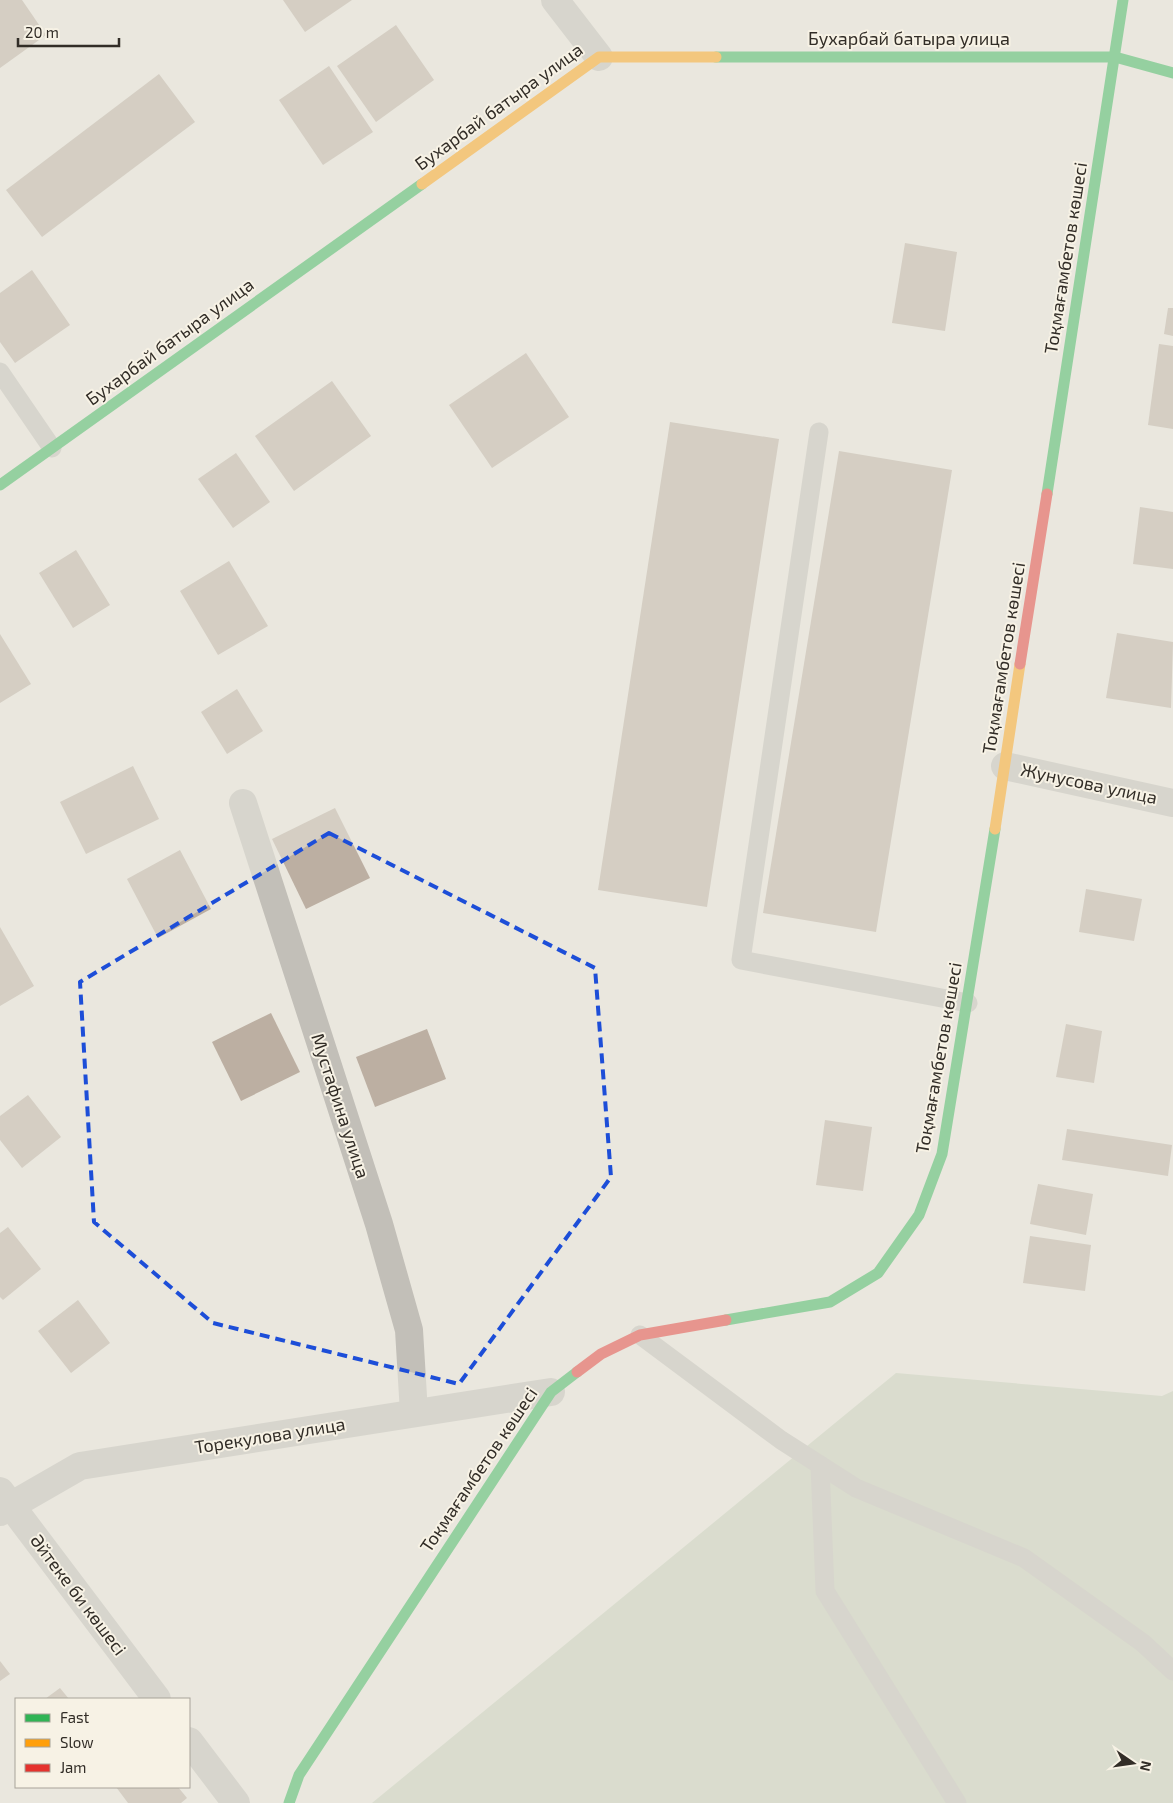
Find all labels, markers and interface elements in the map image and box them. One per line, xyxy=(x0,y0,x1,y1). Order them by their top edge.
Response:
scale bar xyxy=(18,15,119,47)
text: 20 m xyxy=(25,23,59,41)
street label: Бухарбай батыра улица xyxy=(808,27,1010,49)
street label: Бухарбай батыра улица xyxy=(410,38,587,174)
street label: Тоқмағамбетов көшесі xyxy=(1039,160,1091,355)
street label: Бухарбай батыра улица xyxy=(81,273,258,409)
street label: Тоқмағамбетов көшесі xyxy=(977,560,1029,755)
street label: Жунусова улица xyxy=(1019,758,1159,808)
street label: Тоқмағамбетов көшесі xyxy=(910,960,966,1155)
street label: Мустафина улица xyxy=(307,1030,375,1181)
street label: Тоқмағамбетов көшесі xyxy=(415,1383,542,1556)
street label: Торекулова улица xyxy=(193,1412,347,1458)
street label: Әйтеке би көшесі xyxy=(26,1530,131,1659)
legend xyxy=(15,1698,190,1788)
text: Fast xyxy=(60,1708,90,1726)
text: Slow xyxy=(60,1733,94,1751)
north arrow xyxy=(1108,1738,1158,1788)
text: Jam xyxy=(60,1758,86,1776)
text: N xyxy=(1137,1759,1156,1773)

